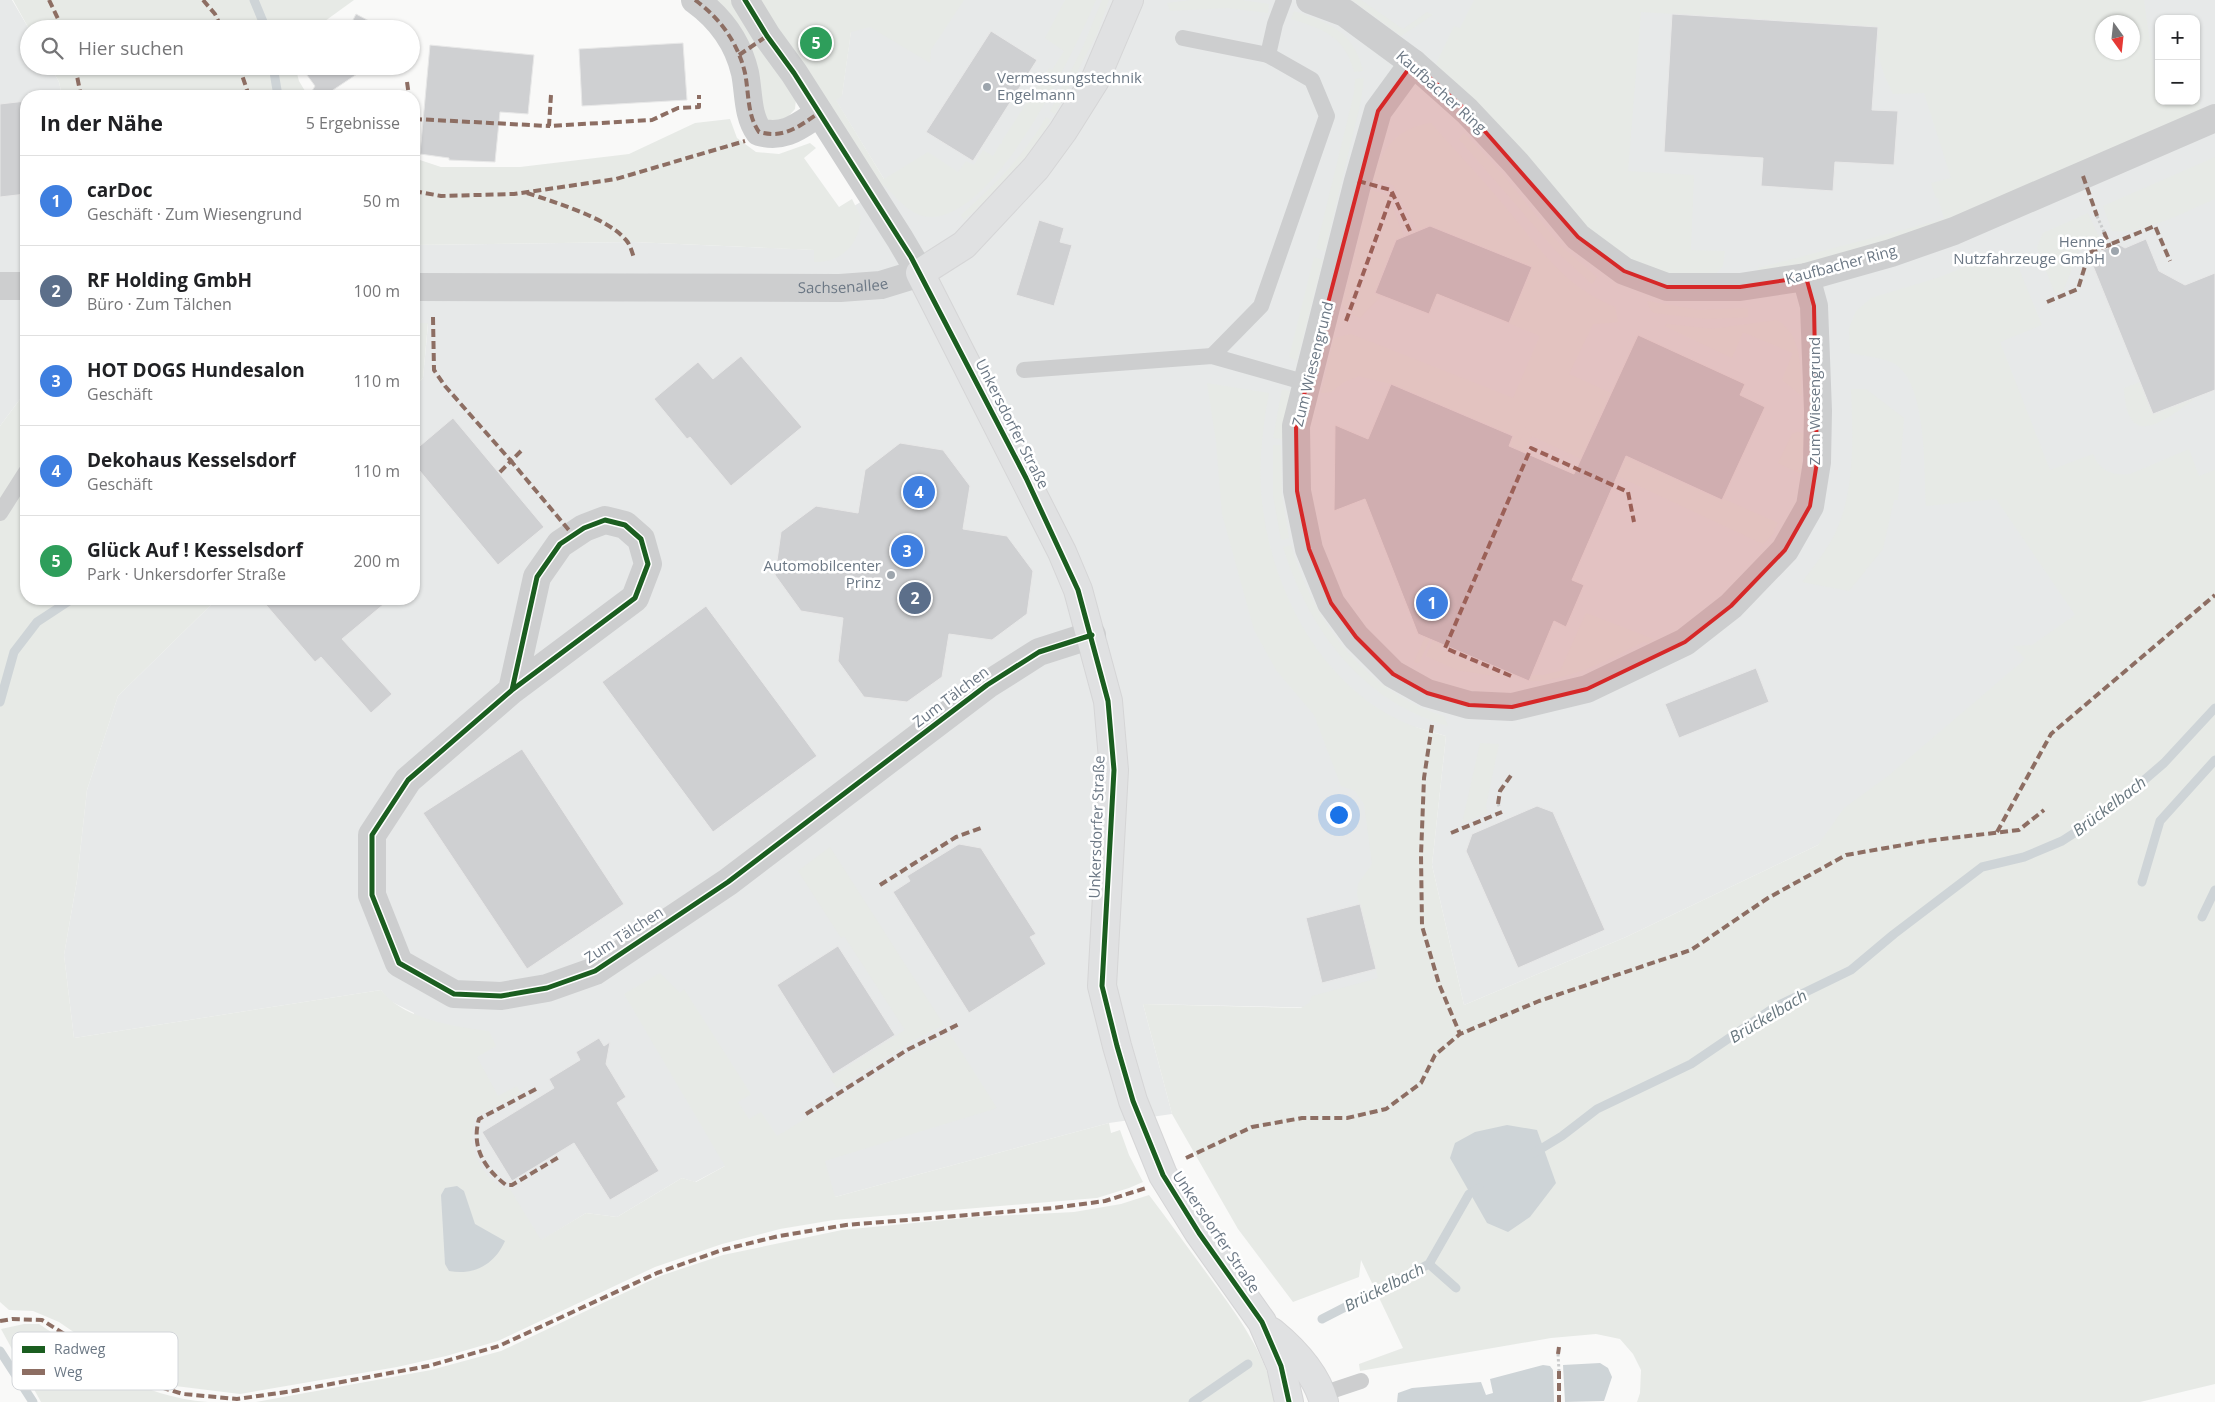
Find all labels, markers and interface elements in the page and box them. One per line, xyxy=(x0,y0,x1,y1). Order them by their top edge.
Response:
north arrow xyxy=(2095,15,2140,60)
map controls xyxy=(2155,15,2200,105)
button: + xyxy=(2155,15,2200,60)
search box xyxy=(20,20,420,75)
pin: 5 xyxy=(800,24,832,62)
icon: search xyxy=(38,34,66,62)
text: Hier suchen xyxy=(78,35,184,61)
street label: Kaufbacher Ring xyxy=(1392,46,1491,137)
button: − xyxy=(2155,60,2200,105)
place label: Vermessungstechnik Engelmann xyxy=(997,67,1142,104)
marker: Vermessungstechnik Engelmann xyxy=(981,81,993,93)
text: In der Nähe xyxy=(40,109,163,137)
text: 5 Ergebnisse xyxy=(306,112,400,134)
text: carDoc xyxy=(87,177,152,203)
text: 1 xyxy=(51,190,61,212)
text: 50 m xyxy=(363,190,400,212)
text: Geschäft · Zum Wiesengrund xyxy=(87,203,302,225)
place label: Henne Nutzfahrzeuge GmbH xyxy=(1953,231,2105,268)
street label: Kaufbacher Ring xyxy=(1783,240,1899,289)
marker: Henne Nutzfahrzeuge GmbH xyxy=(2109,245,2121,257)
text: RF Holding GmbH xyxy=(87,267,252,293)
street label: Sachsenallee xyxy=(798,272,891,297)
text: 2 xyxy=(51,280,61,302)
text: 100 m xyxy=(354,280,400,302)
text: Büro · Zum Tälchen xyxy=(87,293,232,315)
street label: Zum Wiesengrund xyxy=(1287,299,1337,428)
street label: Zum Wiesengrund xyxy=(1804,337,1824,465)
street label: Unkersdorfer Straße xyxy=(971,355,1054,492)
text: HOT DOGS Hundesalon xyxy=(87,357,305,383)
text: 3 xyxy=(51,370,61,392)
text: 110 m xyxy=(354,370,400,392)
text: Geschäft xyxy=(87,383,153,405)
text: Dekohaus Kesselsdorf xyxy=(87,447,296,473)
text: 4 xyxy=(51,460,61,482)
text: 110 m xyxy=(354,460,400,482)
text: Geschäft xyxy=(87,473,153,495)
pin: 4 xyxy=(903,473,935,511)
pin: 3 xyxy=(891,532,923,570)
text: Glück Auf ! Kesselsdorf xyxy=(87,537,303,563)
text: 5 xyxy=(51,550,61,572)
text: 200 m xyxy=(354,550,400,572)
place label: Automobilcenter Prinz xyxy=(764,555,881,592)
text: Park · Unkersdorfer Straße xyxy=(87,563,286,585)
marker: Automobilcenter Prinz xyxy=(885,569,897,581)
pin: 2 xyxy=(899,579,931,617)
pin: 1 xyxy=(1416,584,1448,622)
street label: Zum Tälchen xyxy=(908,661,992,731)
street label: Unkersdorfer Straße xyxy=(1084,755,1108,899)
water label: Brückelbach xyxy=(2068,771,2150,841)
your location xyxy=(1326,802,1352,828)
street label: Zum Tälchen xyxy=(580,901,667,967)
water label: Brückelbach xyxy=(1725,984,1811,1048)
street label: Unkersdorfer Straße xyxy=(1168,1166,1265,1296)
water label: Brückelbach xyxy=(1340,1257,1428,1317)
legend xyxy=(12,1332,178,1390)
text: Radweg xyxy=(54,1339,106,1358)
text: Weg xyxy=(54,1362,83,1381)

